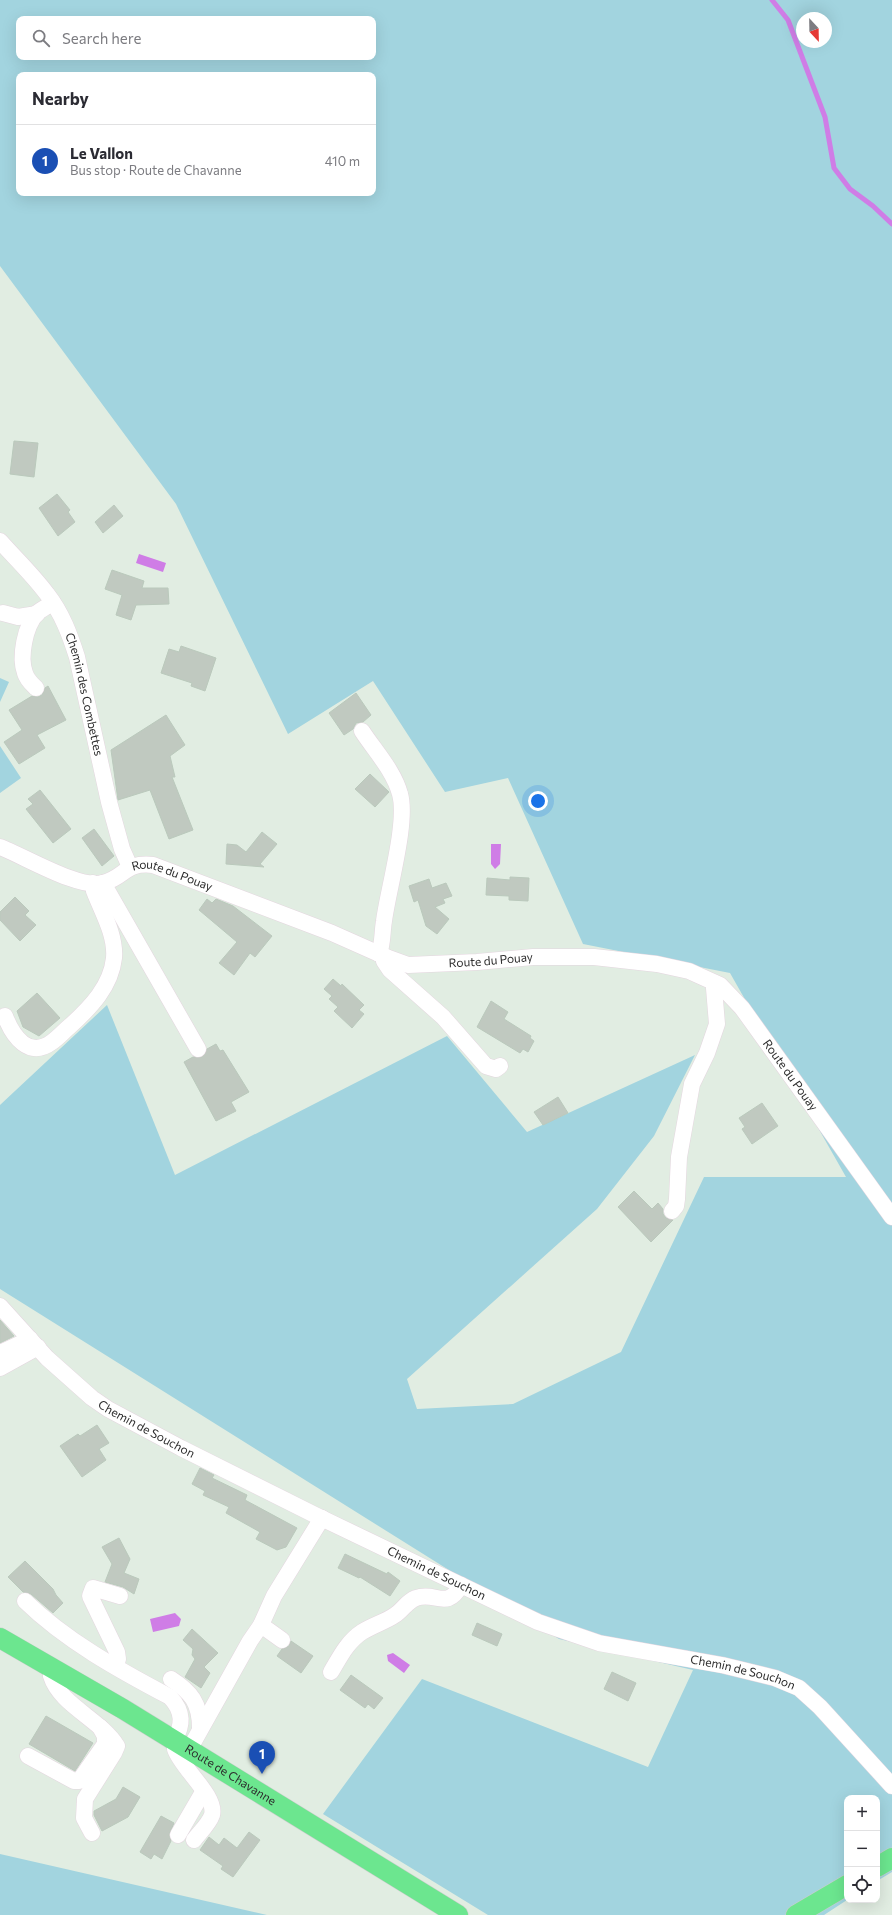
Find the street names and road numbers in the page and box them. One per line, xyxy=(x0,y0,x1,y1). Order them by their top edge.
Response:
street label: Chemin des Combettes xyxy=(63,630,107,757)
street label: Route du Pouay xyxy=(130,856,215,893)
street label: Route du Pouay xyxy=(448,949,533,969)
street label: Route du Pouay xyxy=(761,1036,821,1113)
street label: Chemin de Souchon xyxy=(96,1396,197,1460)
street label: Chemin de Souchon xyxy=(385,1543,488,1602)
street label: Chemin de Souchon xyxy=(690,1652,798,1692)
street label: Route de Chavanne xyxy=(183,1741,279,1807)

